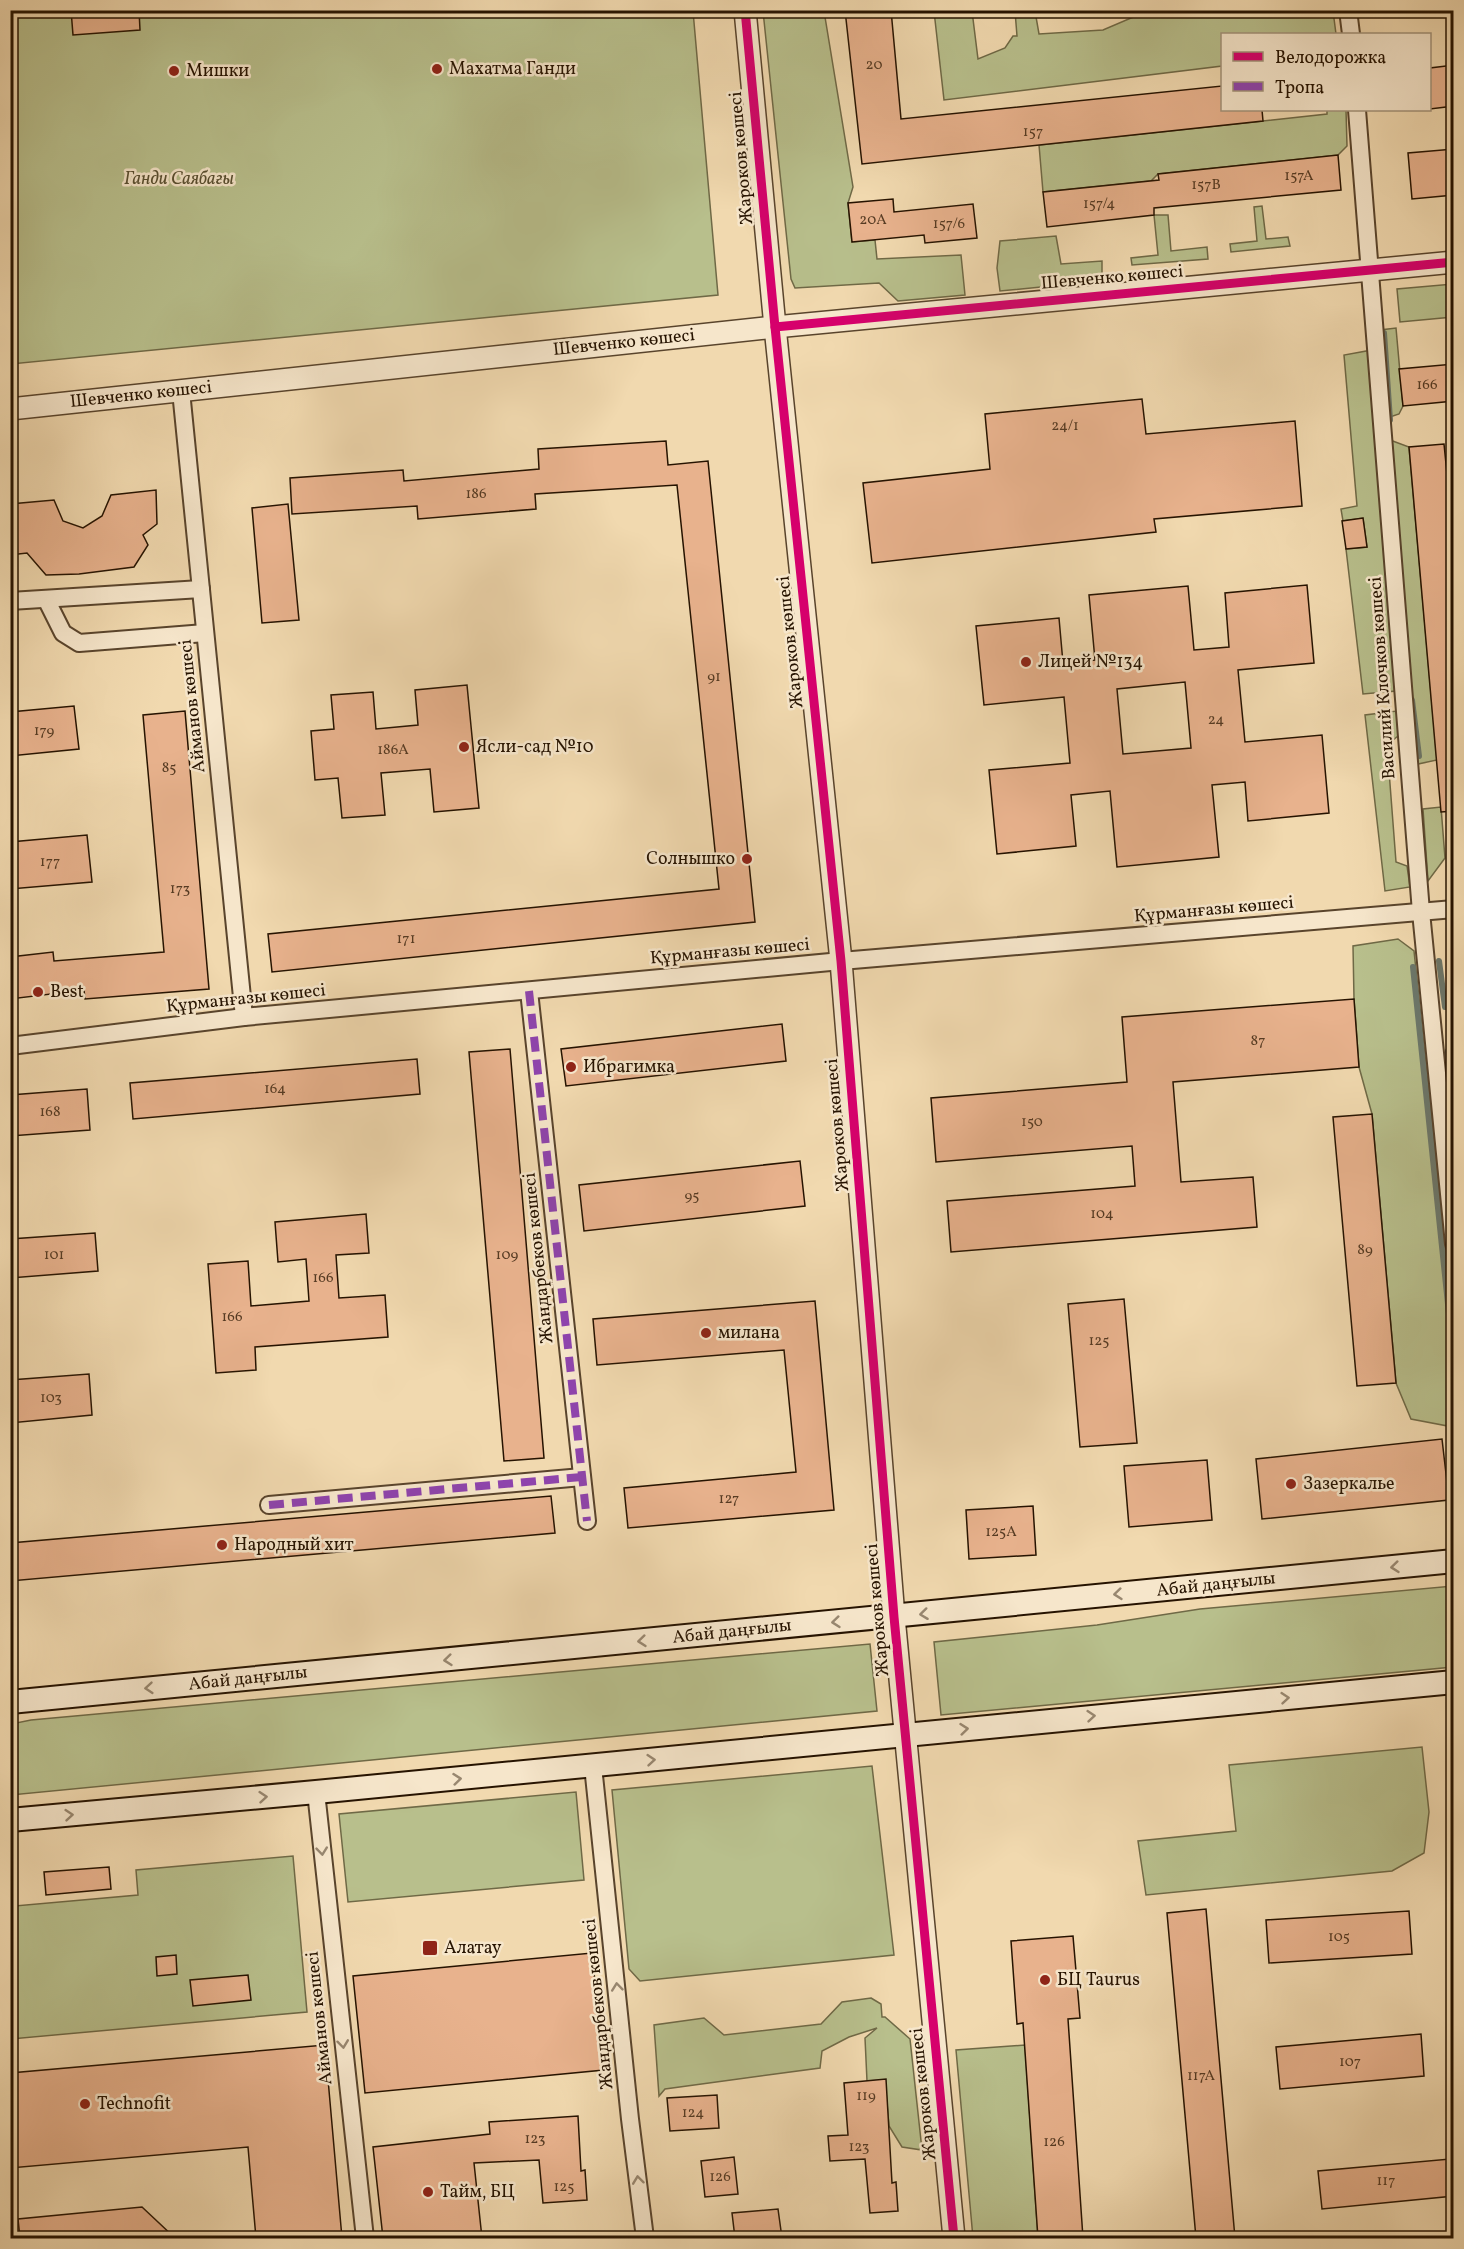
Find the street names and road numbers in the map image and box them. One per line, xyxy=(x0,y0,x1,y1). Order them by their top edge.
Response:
street label: Жароков көшесі xyxy=(724,91,760,225)
street label: Шевченко көшесі xyxy=(1040,259,1184,297)
street label: Шевченко көшесі xyxy=(552,323,696,363)
street label: Шевченко көшесі xyxy=(69,375,213,415)
street label: Жароков көшесі xyxy=(772,574,810,710)
street label: Василий Клочков көшесі xyxy=(1363,576,1403,780)
street label: Айманов көшесі xyxy=(174,638,212,774)
street label: Құрманғазы көшесі xyxy=(1133,891,1295,929)
street label: Құрманғазы көшесі xyxy=(649,933,811,971)
street label: Құрманғазы көшесі xyxy=(165,978,327,1020)
street label: Жароков көшесі xyxy=(820,1058,856,1192)
street label: Жандарбеков көшесі xyxy=(518,1171,560,1345)
street label: Жароков көшесі xyxy=(860,1543,896,1677)
street label: Абай даңғылы xyxy=(1155,1566,1277,1604)
street label: Абай даңғылы xyxy=(671,1613,793,1651)
street label: Абай даңғылы xyxy=(187,1660,309,1698)
street label: Жандарбеков көшесі xyxy=(578,1917,620,2091)
street label: Айманов көшесі xyxy=(301,1950,339,2086)
street label: Жароков көшесі xyxy=(905,2026,943,2162)

